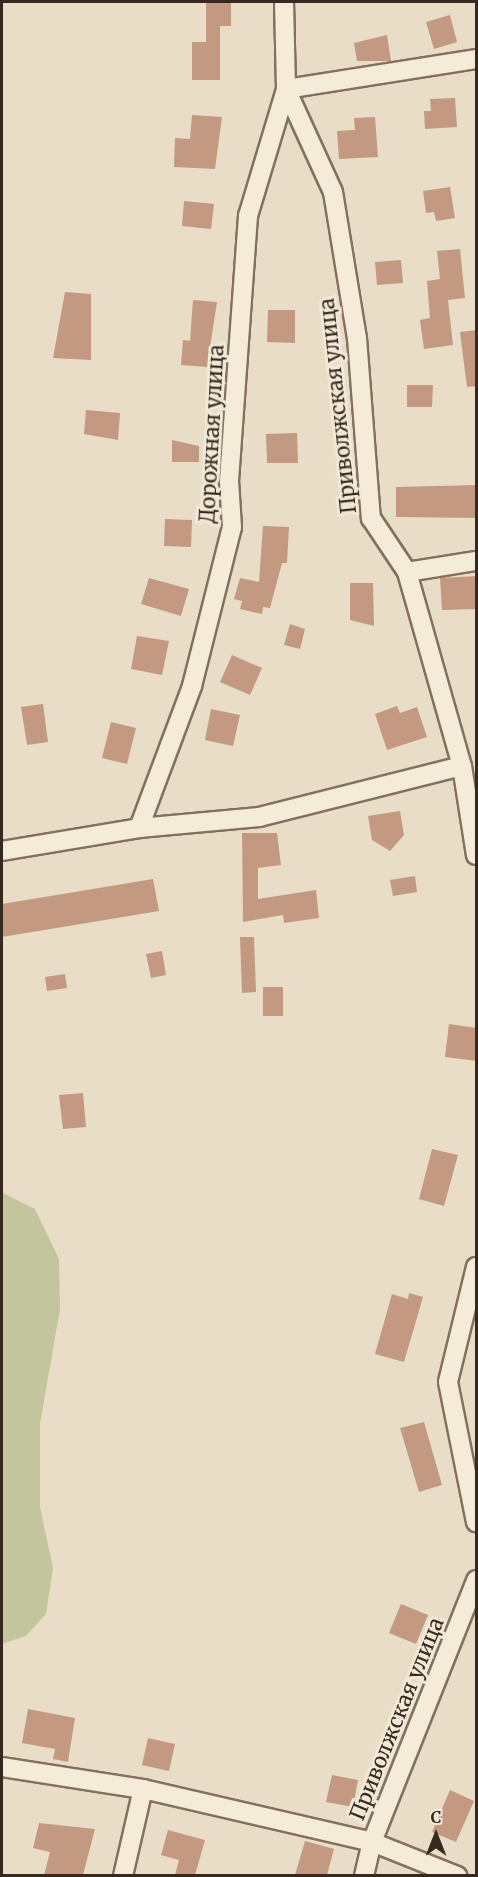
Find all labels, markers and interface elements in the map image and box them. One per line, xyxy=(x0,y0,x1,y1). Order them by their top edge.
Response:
street label: Приволжская улица xyxy=(314,297,362,515)
street label: Дорожная улица xyxy=(195,344,229,524)
street label: Приволжская улица xyxy=(345,1614,449,1824)
north arrow xyxy=(406,1805,466,1865)
text: С xyxy=(431,1807,441,1827)

